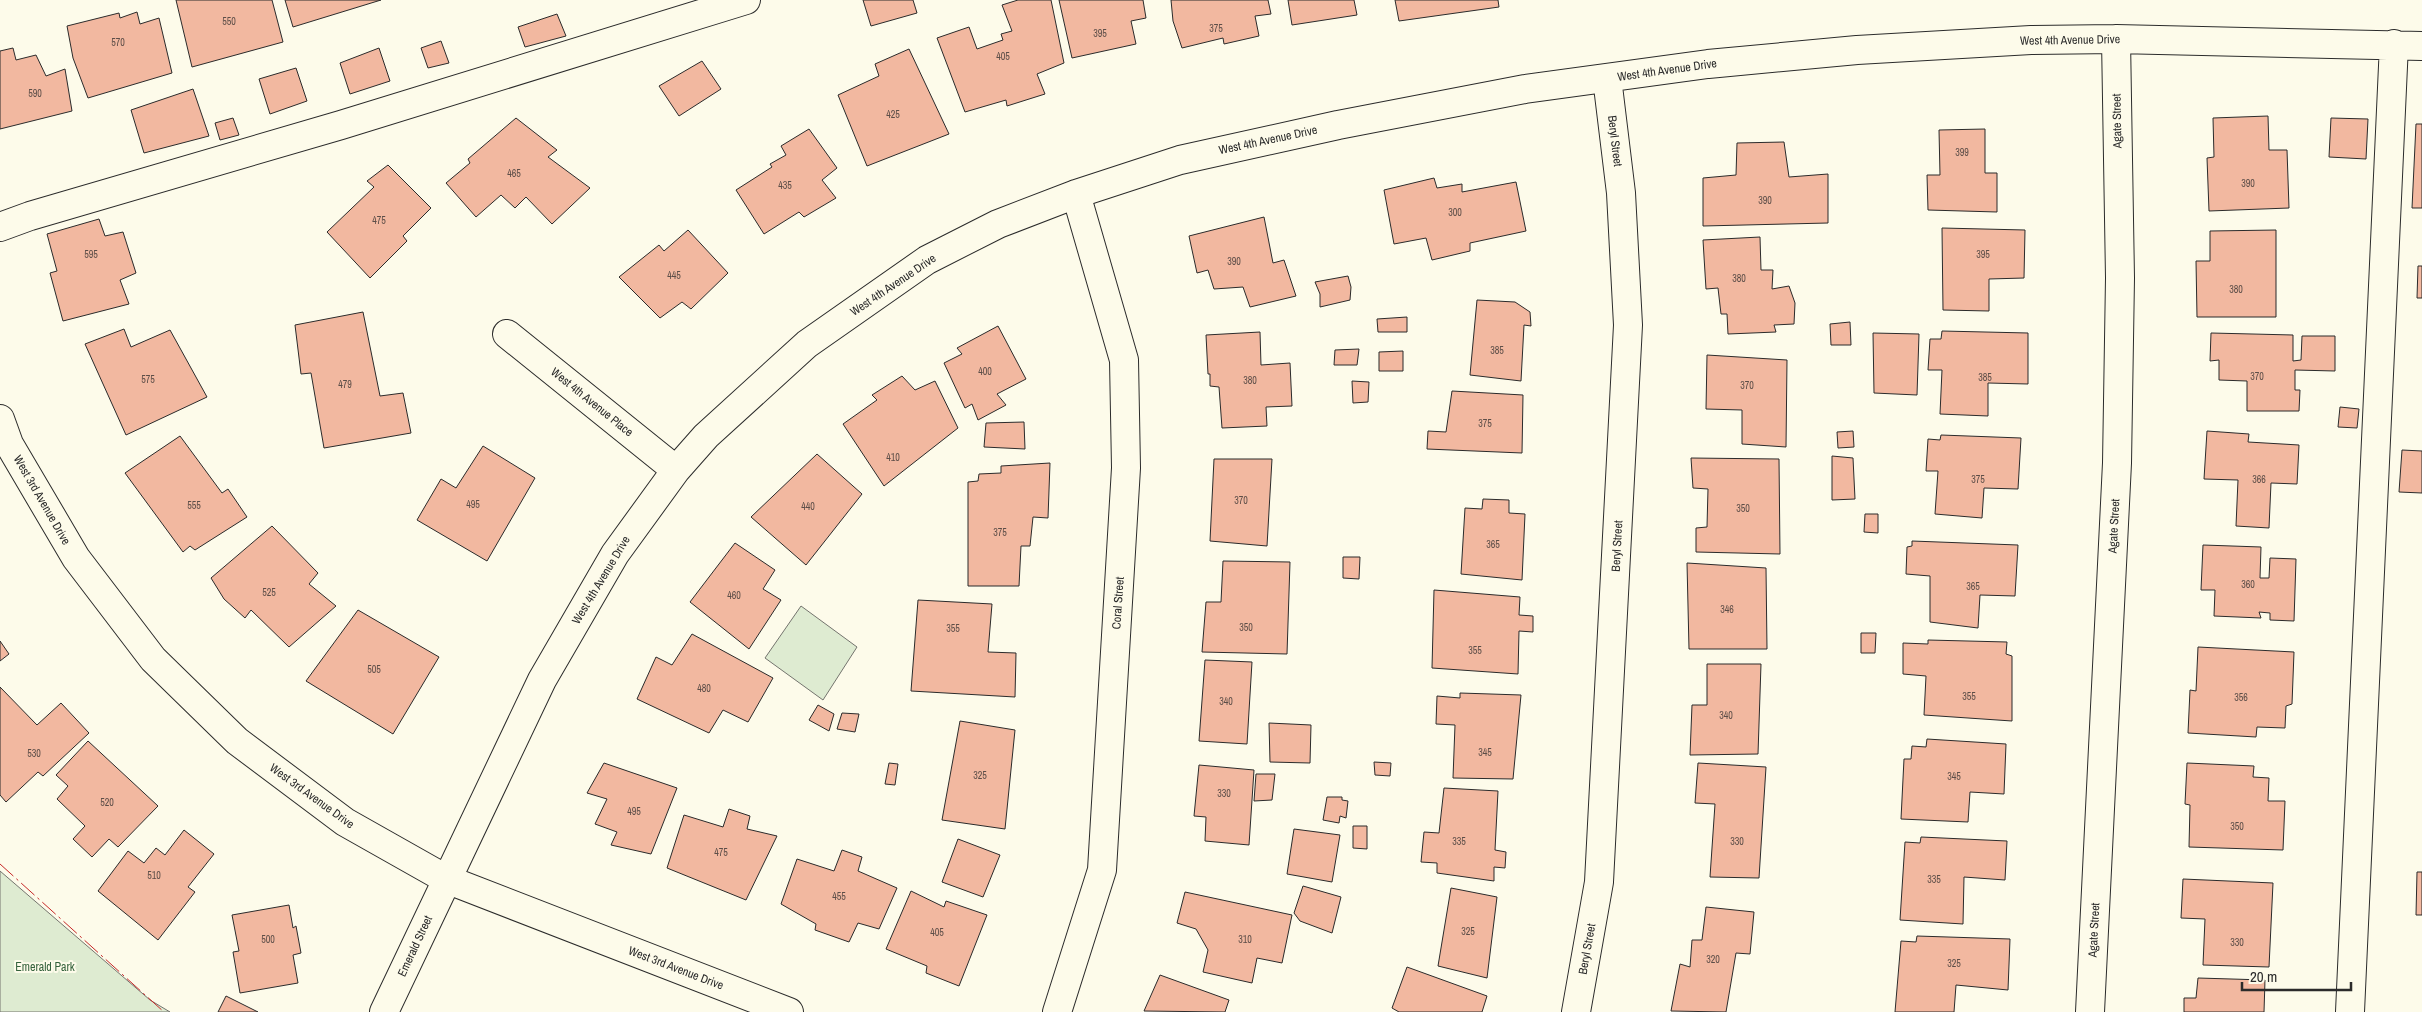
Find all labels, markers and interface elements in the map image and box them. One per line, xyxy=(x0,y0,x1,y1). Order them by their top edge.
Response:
house number: 550 xyxy=(222,15,236,28)
house number: 375 xyxy=(1209,22,1223,35)
house number: 395 xyxy=(1093,27,1107,40)
street label: West 4th Avenue Drive xyxy=(2020,31,2120,49)
house number: 570 xyxy=(111,36,125,49)
house number: 405 xyxy=(996,50,1010,63)
street label: West 4th Avenue Drive xyxy=(1616,55,1718,85)
house number: 590 xyxy=(28,87,42,100)
street label: Agate Street xyxy=(2109,93,2125,149)
house number: 425 xyxy=(886,108,900,121)
street label: Beryl Street xyxy=(1604,115,1626,168)
street label: West 4th Avenue Drive xyxy=(1217,122,1319,158)
house number: 399 xyxy=(1955,146,1969,159)
house number: 465 xyxy=(507,167,521,180)
house number: 390 xyxy=(2241,177,2255,190)
house number: 435 xyxy=(778,179,792,192)
house number: 390 xyxy=(1758,194,1772,207)
house number: 300 xyxy=(1448,206,1462,219)
house number: 475 xyxy=(372,214,386,227)
house number: 595 xyxy=(84,248,98,261)
house number: 395 xyxy=(1976,248,1990,261)
street label: West 4th Avenue Drive xyxy=(847,250,939,320)
house number: 390 xyxy=(1227,255,1241,268)
house number: 445 xyxy=(667,269,681,282)
house number: 380 xyxy=(1732,272,1746,285)
house number: 380 xyxy=(2229,283,2243,296)
house number: 385 xyxy=(1490,344,1504,357)
street label: West 4th Avenue Place xyxy=(548,364,636,440)
house number: 400 xyxy=(978,365,992,378)
house number: 370 xyxy=(2250,370,2264,383)
house number: 385 xyxy=(1978,371,1992,384)
house number: 575 xyxy=(141,373,155,386)
house number: 380 xyxy=(1243,374,1257,387)
house number: 479 xyxy=(338,378,352,391)
house number: 370 xyxy=(1740,379,1754,392)
house number: 375 xyxy=(1478,417,1492,430)
house number: 410 xyxy=(886,451,900,464)
street label: West 3rd Avenue Drive xyxy=(10,452,74,548)
house number: 375 xyxy=(1971,473,1985,486)
house number: 366 xyxy=(2252,473,2266,486)
house number: 370 xyxy=(1234,494,1248,507)
house number: 495 xyxy=(466,498,480,511)
street label: Agate Street xyxy=(2105,498,2123,555)
house number: 555 xyxy=(187,499,201,512)
house number: 440 xyxy=(801,500,815,513)
house number: 350 xyxy=(1736,502,1750,515)
street label: Beryl Street xyxy=(1608,520,1626,572)
house number: 375 xyxy=(993,526,1007,539)
street label: West 4th Avenue Drive xyxy=(568,533,634,627)
house number: 365 xyxy=(1486,538,1500,551)
street label: Coral Street xyxy=(1108,576,1128,630)
house number: 360 xyxy=(2241,578,2255,591)
house number: 365 xyxy=(1966,580,1980,593)
house number: 525 xyxy=(262,586,276,599)
house number: 460 xyxy=(727,589,741,602)
house number: 346 xyxy=(1720,603,1734,616)
house number: 350 xyxy=(1239,621,1253,634)
house number: 355 xyxy=(946,622,960,635)
house number: 355 xyxy=(1468,644,1482,657)
house number: 505 xyxy=(367,663,381,676)
house number: 480 xyxy=(697,682,711,695)
house number: 355 xyxy=(1962,690,1976,703)
house number: 356 xyxy=(2234,691,2248,704)
house number: 340 xyxy=(1219,695,1233,708)
house number: 340 xyxy=(1719,709,1733,722)
house number: 345 xyxy=(1478,746,1492,759)
house number: 530 xyxy=(27,747,41,760)
street label: West 3rd Avenue Drive xyxy=(266,760,358,832)
house number: 325 xyxy=(973,769,987,782)
house number: 345 xyxy=(1947,770,1961,783)
house number: 330 xyxy=(1217,787,1231,800)
house number: 520 xyxy=(100,796,114,809)
house number: 495 xyxy=(627,805,641,818)
house number: 350 xyxy=(2230,820,2244,833)
house number: 335 xyxy=(1452,835,1466,848)
house number: 330 xyxy=(1730,835,1744,848)
house number: 475 xyxy=(714,846,728,859)
house number: 510 xyxy=(147,869,161,882)
house number: 335 xyxy=(1927,873,1941,886)
house number: 455 xyxy=(832,890,846,903)
street label: Agate Street xyxy=(2085,902,2103,959)
street label: Emerald Street xyxy=(394,913,436,979)
street label: Beryl Street xyxy=(1575,922,1599,976)
house number: 325 xyxy=(1461,925,1475,938)
house number: 405 xyxy=(930,926,944,939)
house number: 500 xyxy=(261,933,275,946)
house number: 310 xyxy=(1238,933,1252,946)
house number: 330 xyxy=(2230,936,2244,949)
street label: West 3rd Avenue Drive xyxy=(626,942,726,994)
house number: 320 xyxy=(1706,953,1720,966)
house number: 325 xyxy=(1947,957,1961,970)
park label: Emerald Park xyxy=(15,959,75,975)
scale bar xyxy=(2242,960,2351,992)
text: 20 m xyxy=(2250,966,2277,987)

